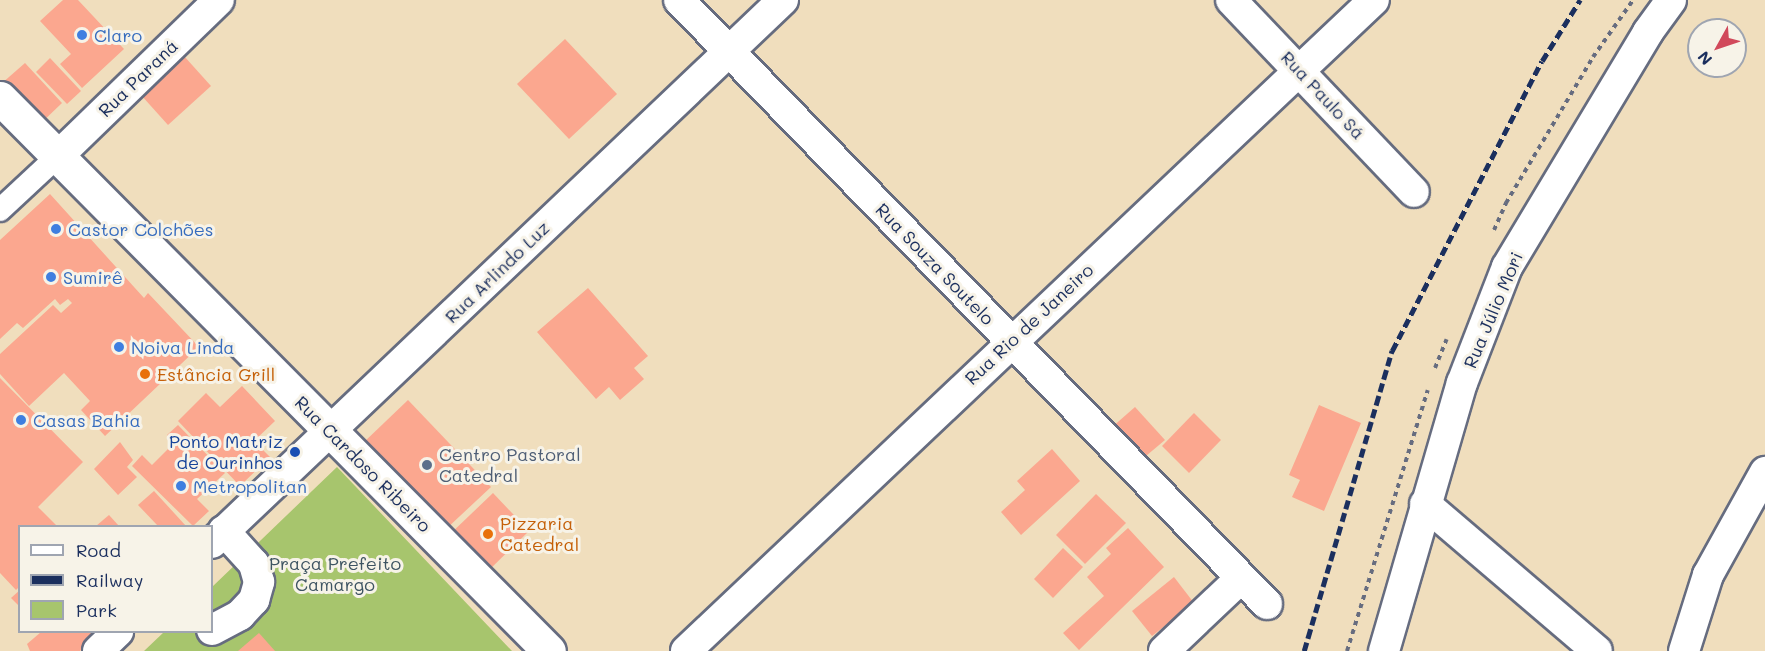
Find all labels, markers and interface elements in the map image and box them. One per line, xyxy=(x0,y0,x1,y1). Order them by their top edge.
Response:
north arrow xyxy=(1687,18,1747,78)
place label: Claro xyxy=(94,24,142,46)
marker: Claro xyxy=(75,28,89,42)
street label: Rua Paraná xyxy=(94,35,182,121)
street label: Rua Paulo Sá xyxy=(1277,46,1369,144)
text: N xyxy=(1692,47,1716,70)
street label: Rua Souza Soutelo xyxy=(871,199,999,329)
street label: Rua Arlindo Luz xyxy=(440,217,554,327)
place label: Castor Colchões xyxy=(68,218,214,240)
marker: Castor Colchões xyxy=(49,222,63,236)
street label: Rua Júlio Mori xyxy=(1459,249,1527,371)
street label: Rua Rio de Janeiro xyxy=(960,259,1098,389)
place label: Sumirê xyxy=(63,266,123,288)
marker: Sumirê xyxy=(44,270,58,284)
place label: Noiva Linda xyxy=(131,336,235,358)
marker: Noiva Linda xyxy=(112,340,126,354)
place label: Estância Grill xyxy=(157,363,275,385)
marker: Estância Grill xyxy=(138,367,152,381)
street label: Rua Cardoso Ribeiro xyxy=(290,391,436,537)
place label: Casas Bahia xyxy=(33,409,141,431)
marker: Casas Bahia xyxy=(14,413,28,427)
place label: Ponto Matriz de Ourinhos xyxy=(169,431,283,474)
place label: Centro Pastoral Catedral xyxy=(439,444,581,486)
marker: Ponto Matriz de Ourinhos xyxy=(288,445,302,459)
marker: Centro Pastoral Catedral xyxy=(420,458,434,472)
place label: Metropolitan xyxy=(193,475,307,497)
marker: Metropolitan xyxy=(174,479,188,493)
place label: Pizzaria Catedral xyxy=(500,513,579,556)
legend xyxy=(18,525,213,633)
marker: Pizzaria Catedral xyxy=(481,527,495,541)
text: Road xyxy=(76,538,121,562)
park label: Praça Prefeito Camargo xyxy=(269,553,401,596)
text: Railway xyxy=(76,568,143,592)
text: Park xyxy=(76,598,117,622)

